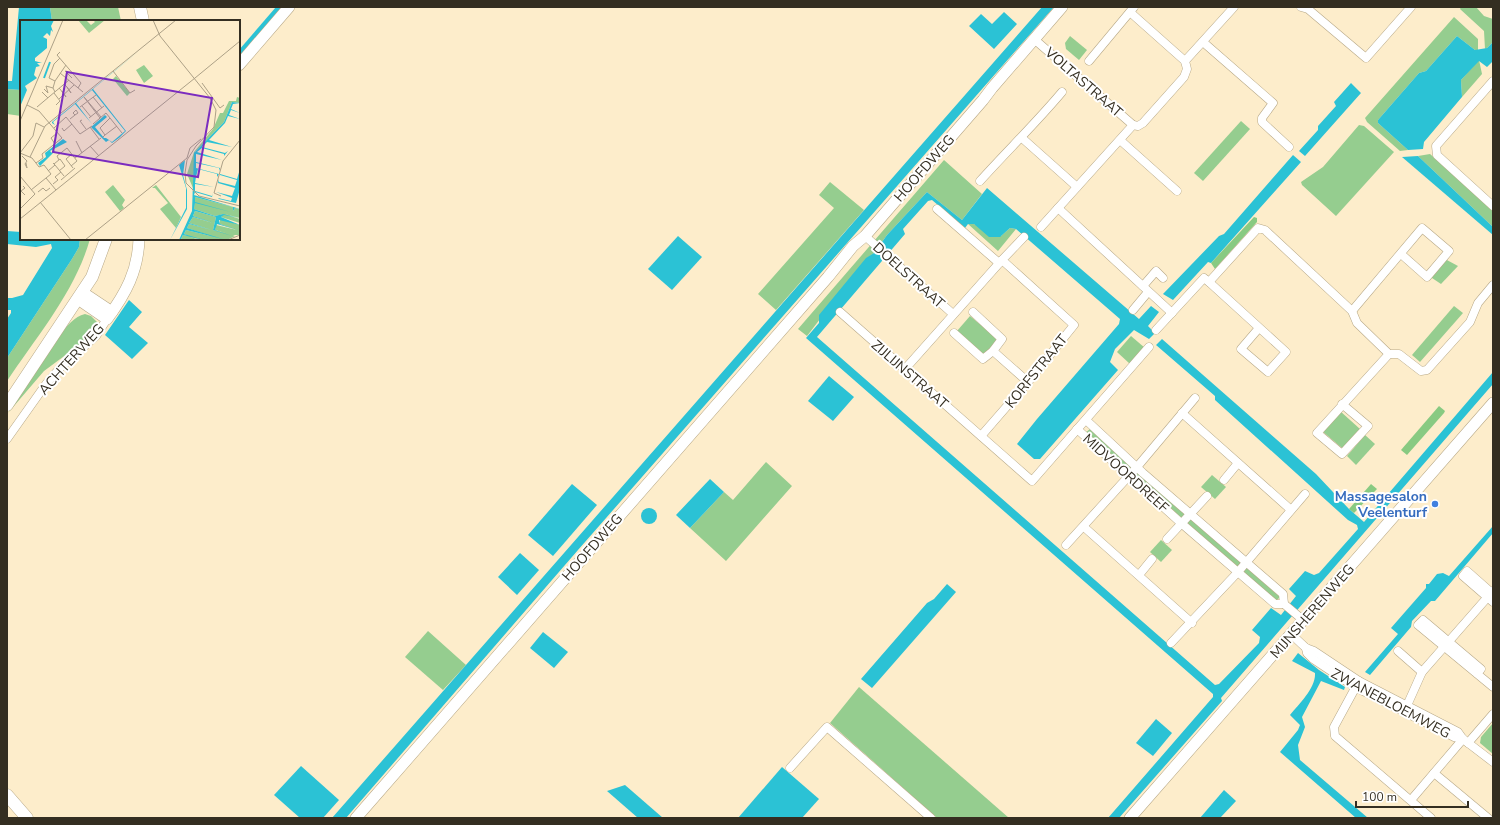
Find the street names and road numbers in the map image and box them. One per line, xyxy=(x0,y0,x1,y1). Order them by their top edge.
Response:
street label: VOLTASTRAAT xyxy=(1040,43,1127,122)
street label: HOOFDWEG xyxy=(890,131,959,206)
street label: DOELSTRAAT xyxy=(869,238,949,313)
street label: ACHTERWEG xyxy=(34,320,108,399)
street label: KORFSTRAAT xyxy=(1001,330,1072,412)
street label: ZIJLIJNSTRAAT xyxy=(867,336,953,413)
street label: MIDVOORDREEF xyxy=(1079,430,1173,517)
street label: HOOFDWEG xyxy=(558,510,627,585)
street label: MIJNSHERENWEG xyxy=(1266,560,1359,663)
street label: ZWANEBLOEMWEG xyxy=(1328,664,1454,743)

